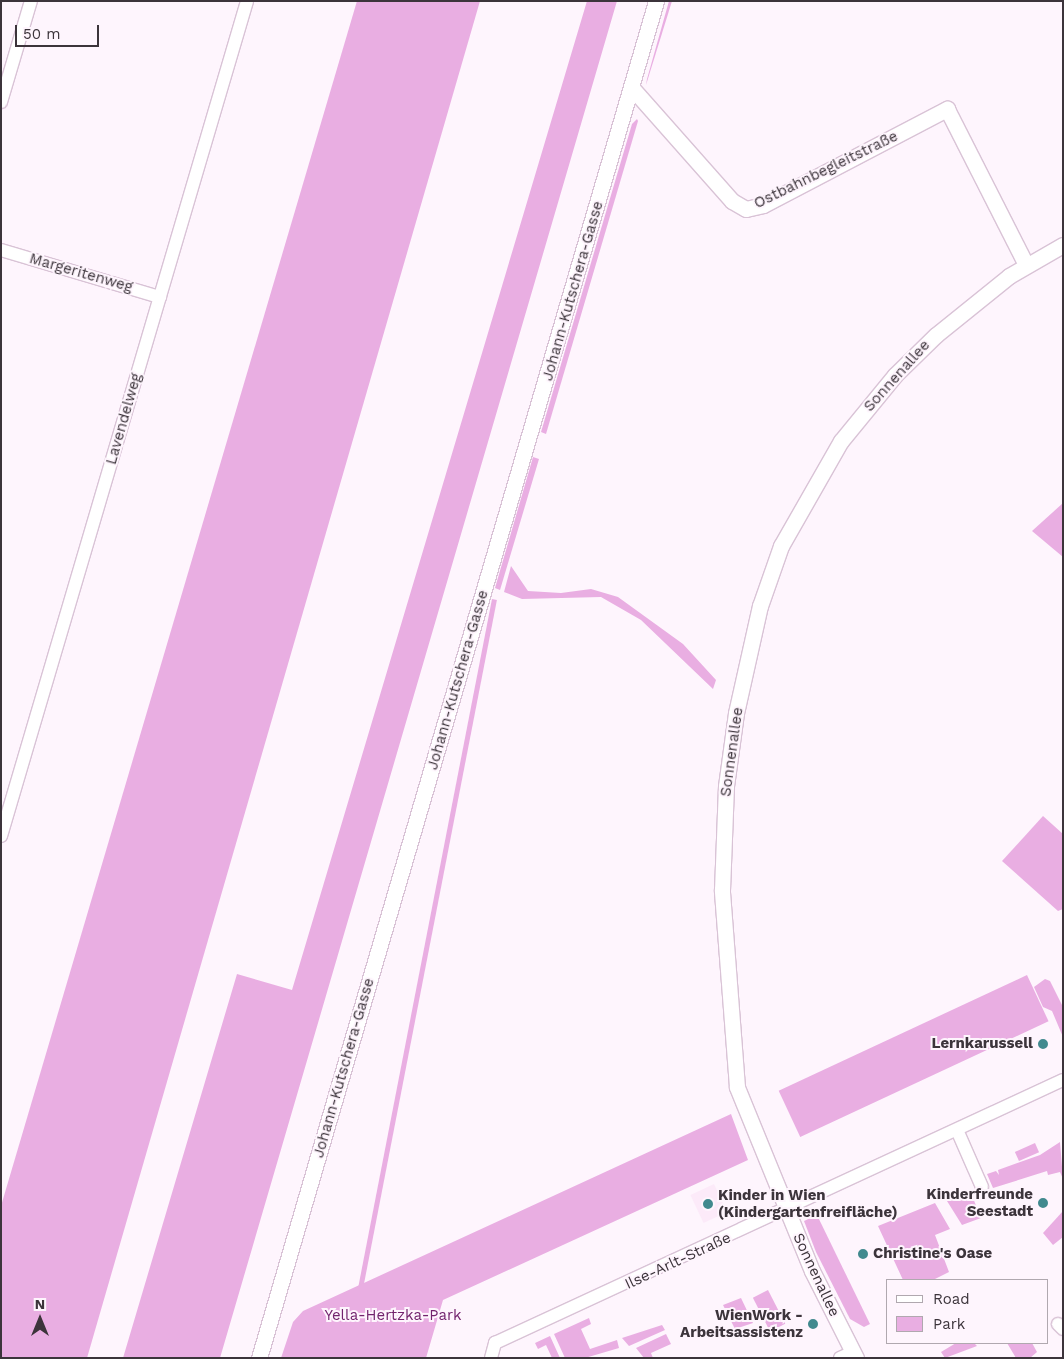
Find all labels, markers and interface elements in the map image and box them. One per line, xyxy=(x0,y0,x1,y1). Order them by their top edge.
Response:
scale bar xyxy=(18,15,101,47)
text: 50 m xyxy=(23,25,60,43)
street label: Ostbahnbegleitstraße xyxy=(751,127,901,213)
street label: Johann-Kutschera-Gasse xyxy=(539,199,607,383)
street label: Margeritenweg xyxy=(27,250,135,296)
street label: Sonnenallee xyxy=(860,336,934,416)
street label: Lavendelweg xyxy=(102,371,146,467)
street label: Johann-Kutschera-Gasse xyxy=(424,588,492,772)
street label: Sonnenallee xyxy=(717,706,747,798)
street label: Johann-Kutschera-Gasse xyxy=(310,976,378,1160)
place label: Lernkarussell xyxy=(931,1035,1033,1053)
marker: Lernkarussell xyxy=(1037,1038,1049,1050)
place label: Kinderfreunde Seestadt xyxy=(926,1185,1033,1220)
place label: Kinder in Wien (Kindergartenfreifläche) xyxy=(718,1186,897,1221)
marker: Kinderfreunde Seestadt xyxy=(1037,1197,1049,1209)
marker: Kinder in Wien (Kindergartenfreifläche) xyxy=(702,1198,714,1210)
street label: Ilse-Arlt-Straße xyxy=(622,1229,734,1293)
street label: Sonnenallee xyxy=(789,1230,843,1320)
place label: Christine's Oase xyxy=(873,1245,992,1263)
marker: Christine's Oase xyxy=(857,1248,869,1260)
legend xyxy=(886,1279,1049,1344)
text: Road xyxy=(933,1290,970,1308)
north arrow xyxy=(15,1294,65,1344)
text: N xyxy=(35,1296,45,1312)
place label: WienWork - Arbeitsassistenz xyxy=(680,1306,803,1341)
park label: Yella-Hertzka-Park xyxy=(324,1307,462,1325)
text: Park xyxy=(933,1315,965,1333)
marker: WienWork - Arbeitsassistenz xyxy=(807,1318,819,1330)

